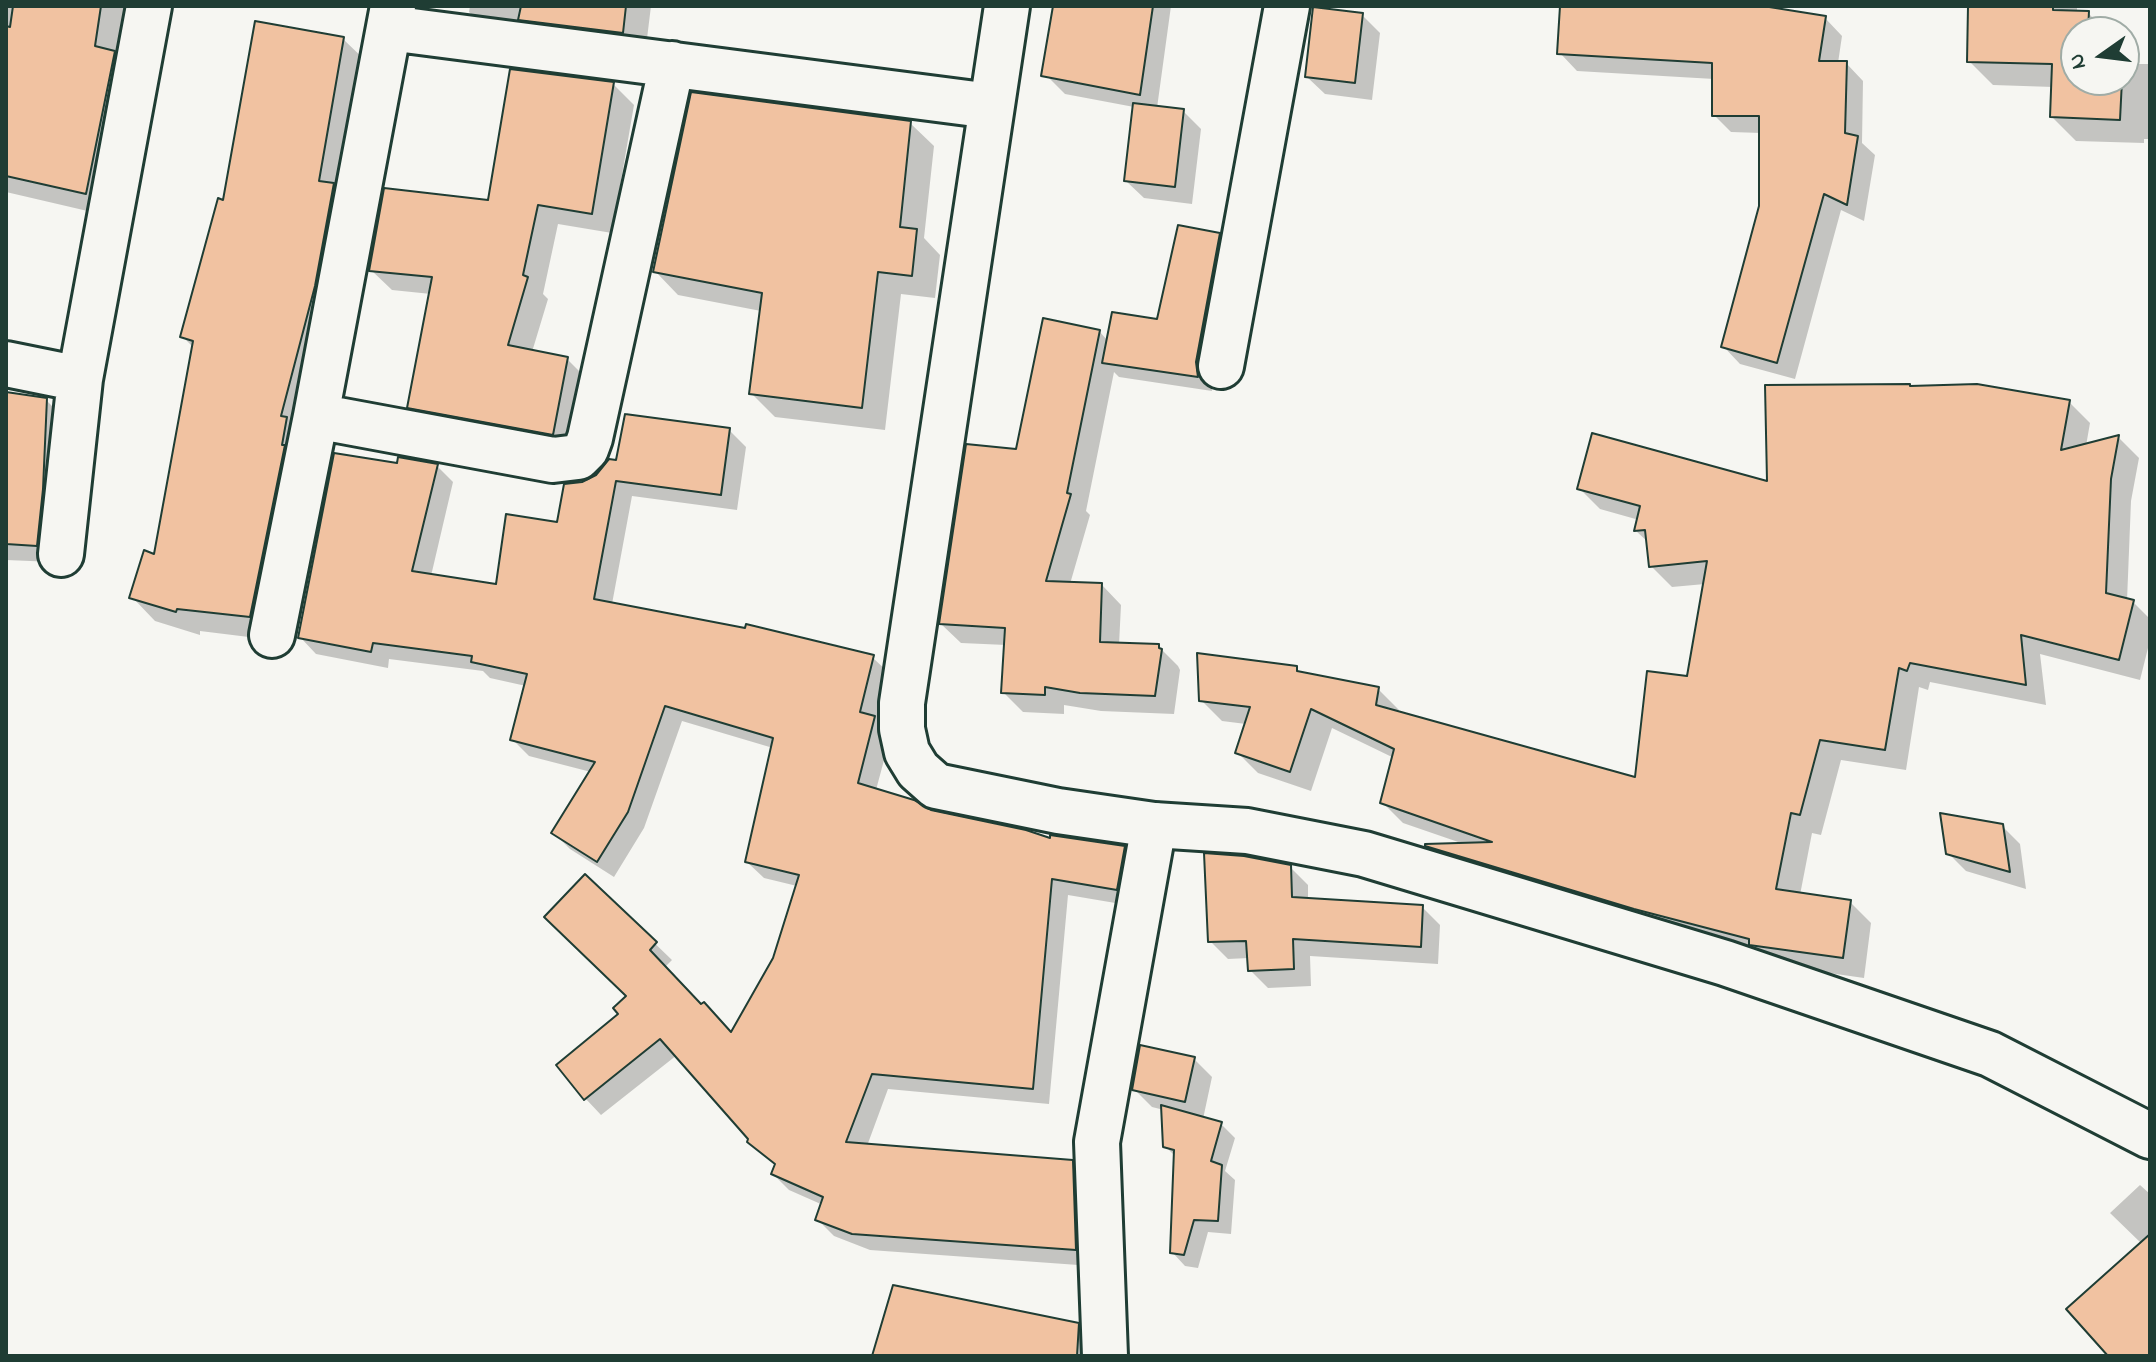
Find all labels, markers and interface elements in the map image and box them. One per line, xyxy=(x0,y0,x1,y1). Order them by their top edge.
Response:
north arrow xyxy=(2060,16,2140,96)
text: N xyxy=(2061,50,2096,72)

